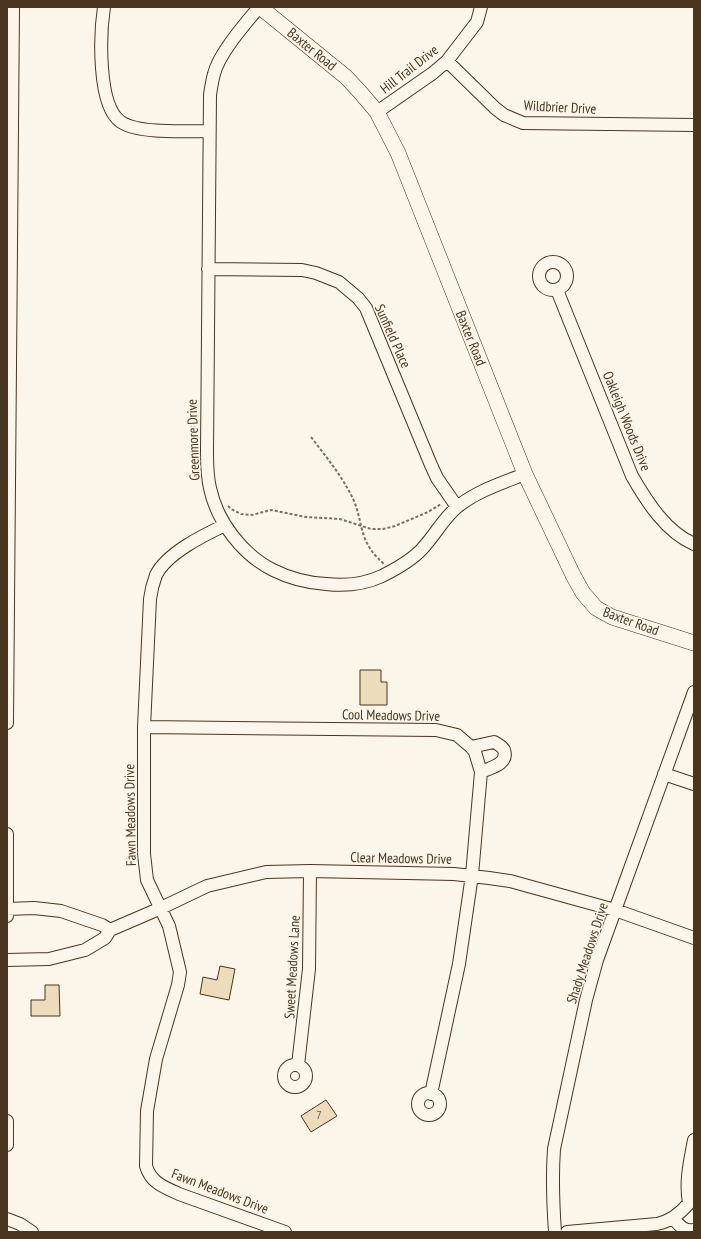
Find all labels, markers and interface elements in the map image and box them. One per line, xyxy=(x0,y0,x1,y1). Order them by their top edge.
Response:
street label: Baxter Road xyxy=(284,24,340,74)
street label: Hill Trail Drive xyxy=(376,41,442,97)
street label: Wildbrier Drive xyxy=(523,96,597,118)
street label: Sunfield Place xyxy=(371,301,415,371)
street label: Baxter Road xyxy=(452,308,490,368)
street label: Oakleigh Woods Drive xyxy=(599,369,655,474)
street label: Greenmore Drive xyxy=(183,399,203,481)
street label: Baxter Road xyxy=(601,603,661,639)
street label: Cool Meadows Drive xyxy=(342,705,440,725)
street label: Fawn Meadows Drive xyxy=(120,763,140,866)
street label: Clear Meadows Drive xyxy=(350,848,452,868)
street label: Shady Meadows Drive xyxy=(562,900,612,1006)
street label: Sweet Meadows Lane xyxy=(280,914,304,1019)
house number: 7 xyxy=(316,1107,322,1122)
street label: Fawn Meadows Drive xyxy=(169,1164,271,1218)

